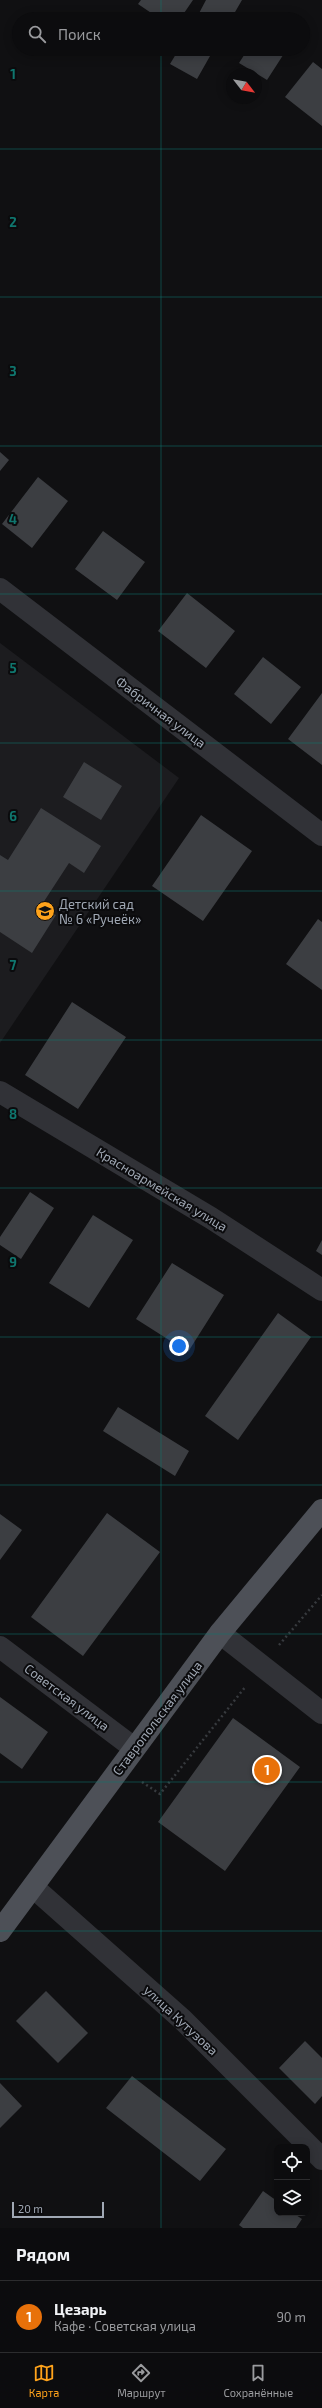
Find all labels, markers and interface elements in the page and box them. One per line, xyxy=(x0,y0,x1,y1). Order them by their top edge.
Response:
search box xyxy=(12,12,310,56)
icon: search xyxy=(26,23,48,45)
text: Поиск xyxy=(58,25,101,43)
text: 1 xyxy=(10,66,16,82)
north arrow xyxy=(226,68,262,104)
text: 2 xyxy=(9,214,17,230)
text: 3 xyxy=(9,363,17,379)
text: 4 xyxy=(9,511,17,527)
text: 5 xyxy=(9,660,17,676)
street label: Фабричная улица xyxy=(113,673,209,751)
text: 6 xyxy=(9,808,17,824)
place label: Детский сад № 6 «Ручеёк» xyxy=(59,896,141,927)
school or university icon: Детский сад № 6 «Ручеёк» xyxy=(34,900,56,922)
text: 7 xyxy=(10,957,17,973)
text: 8 xyxy=(9,1106,17,1122)
street label: Красноармейская улица xyxy=(94,1144,230,1234)
text: 9 xyxy=(9,1254,17,1270)
your location xyxy=(169,1336,189,1356)
street label: Ставропольская улица xyxy=(109,1658,205,1778)
street label: Советская улица xyxy=(22,1660,112,1734)
pin: 1 xyxy=(254,1755,280,1785)
street label: улица Кутузова xyxy=(141,1982,221,2058)
map controls xyxy=(274,2144,310,2216)
button: locate xyxy=(274,2144,310,2180)
button: layers xyxy=(274,2180,310,2216)
scale bar xyxy=(12,2200,104,2219)
text: 20 m xyxy=(18,2202,43,2215)
text: Рядом xyxy=(16,2244,70,2264)
text: Цезарь xyxy=(54,2300,107,2318)
text: 1 xyxy=(26,2309,32,2325)
text: 90 m xyxy=(276,2309,306,2325)
text: Кафе · Советская улица xyxy=(54,2318,196,2334)
tab: Карта xyxy=(29,2362,59,2399)
tab: Маршрут xyxy=(117,2362,166,2399)
tab: Сохранённые xyxy=(223,2362,293,2399)

